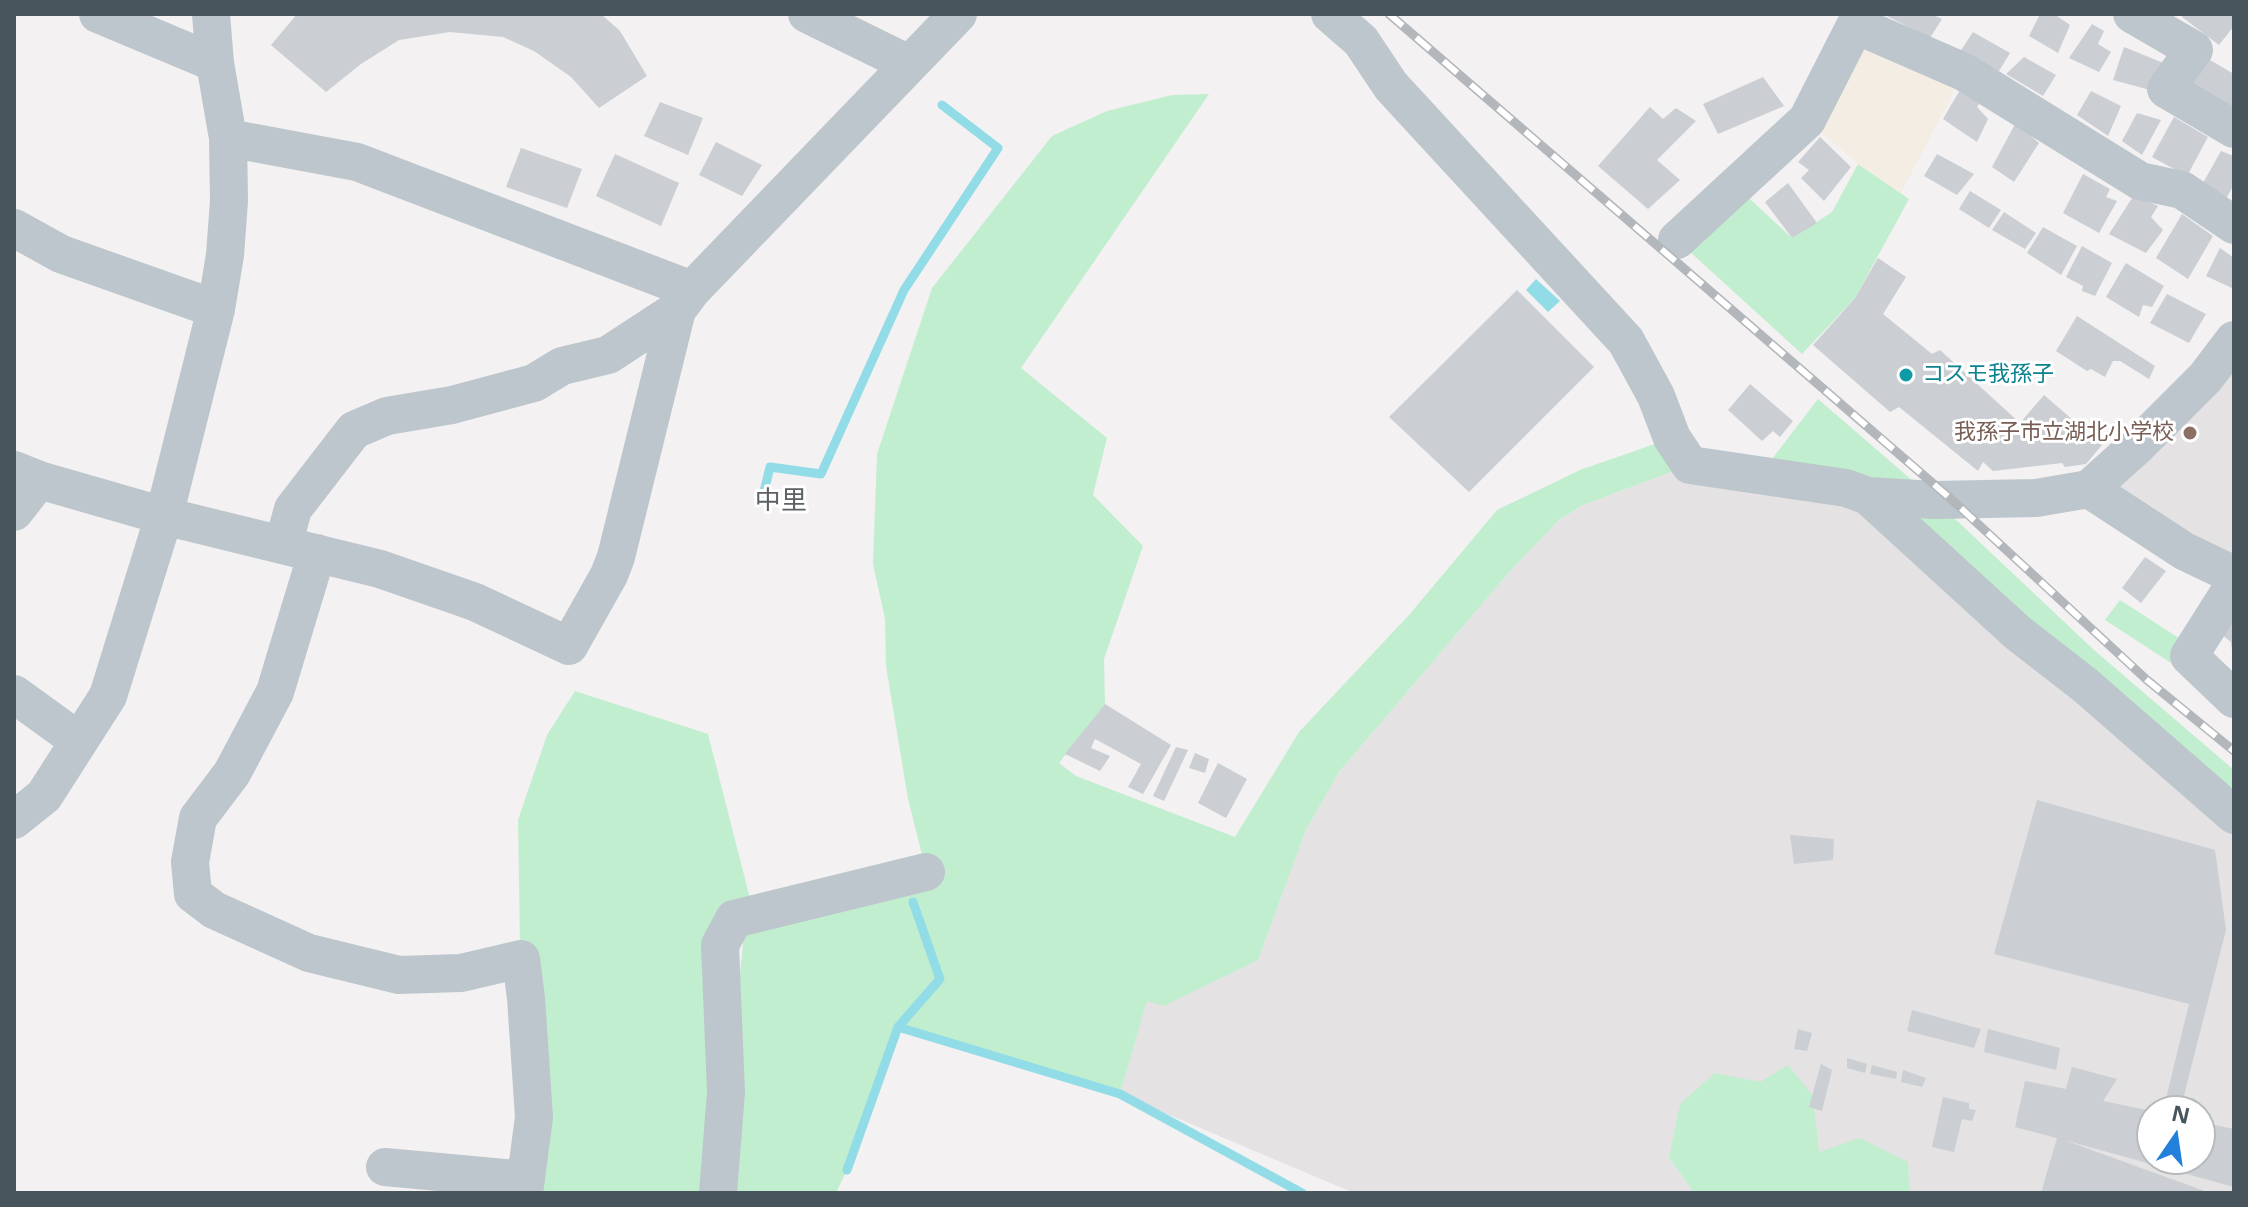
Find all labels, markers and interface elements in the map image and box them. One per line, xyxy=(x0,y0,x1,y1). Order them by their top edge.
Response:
place label: コスモ我孫子 xyxy=(1922,362,2054,388)
marker: コスモ我孫子 xyxy=(1897,366,1915,384)
place label: 我孫子市立湖北小学校 xyxy=(1954,420,2174,446)
marker: 我孫子市立湖北小学校 xyxy=(2181,424,2199,442)
district label: 中里 xyxy=(755,486,807,518)
north arrow xyxy=(2136,1095,2216,1175)
text: N xyxy=(2169,1097,2193,1130)

